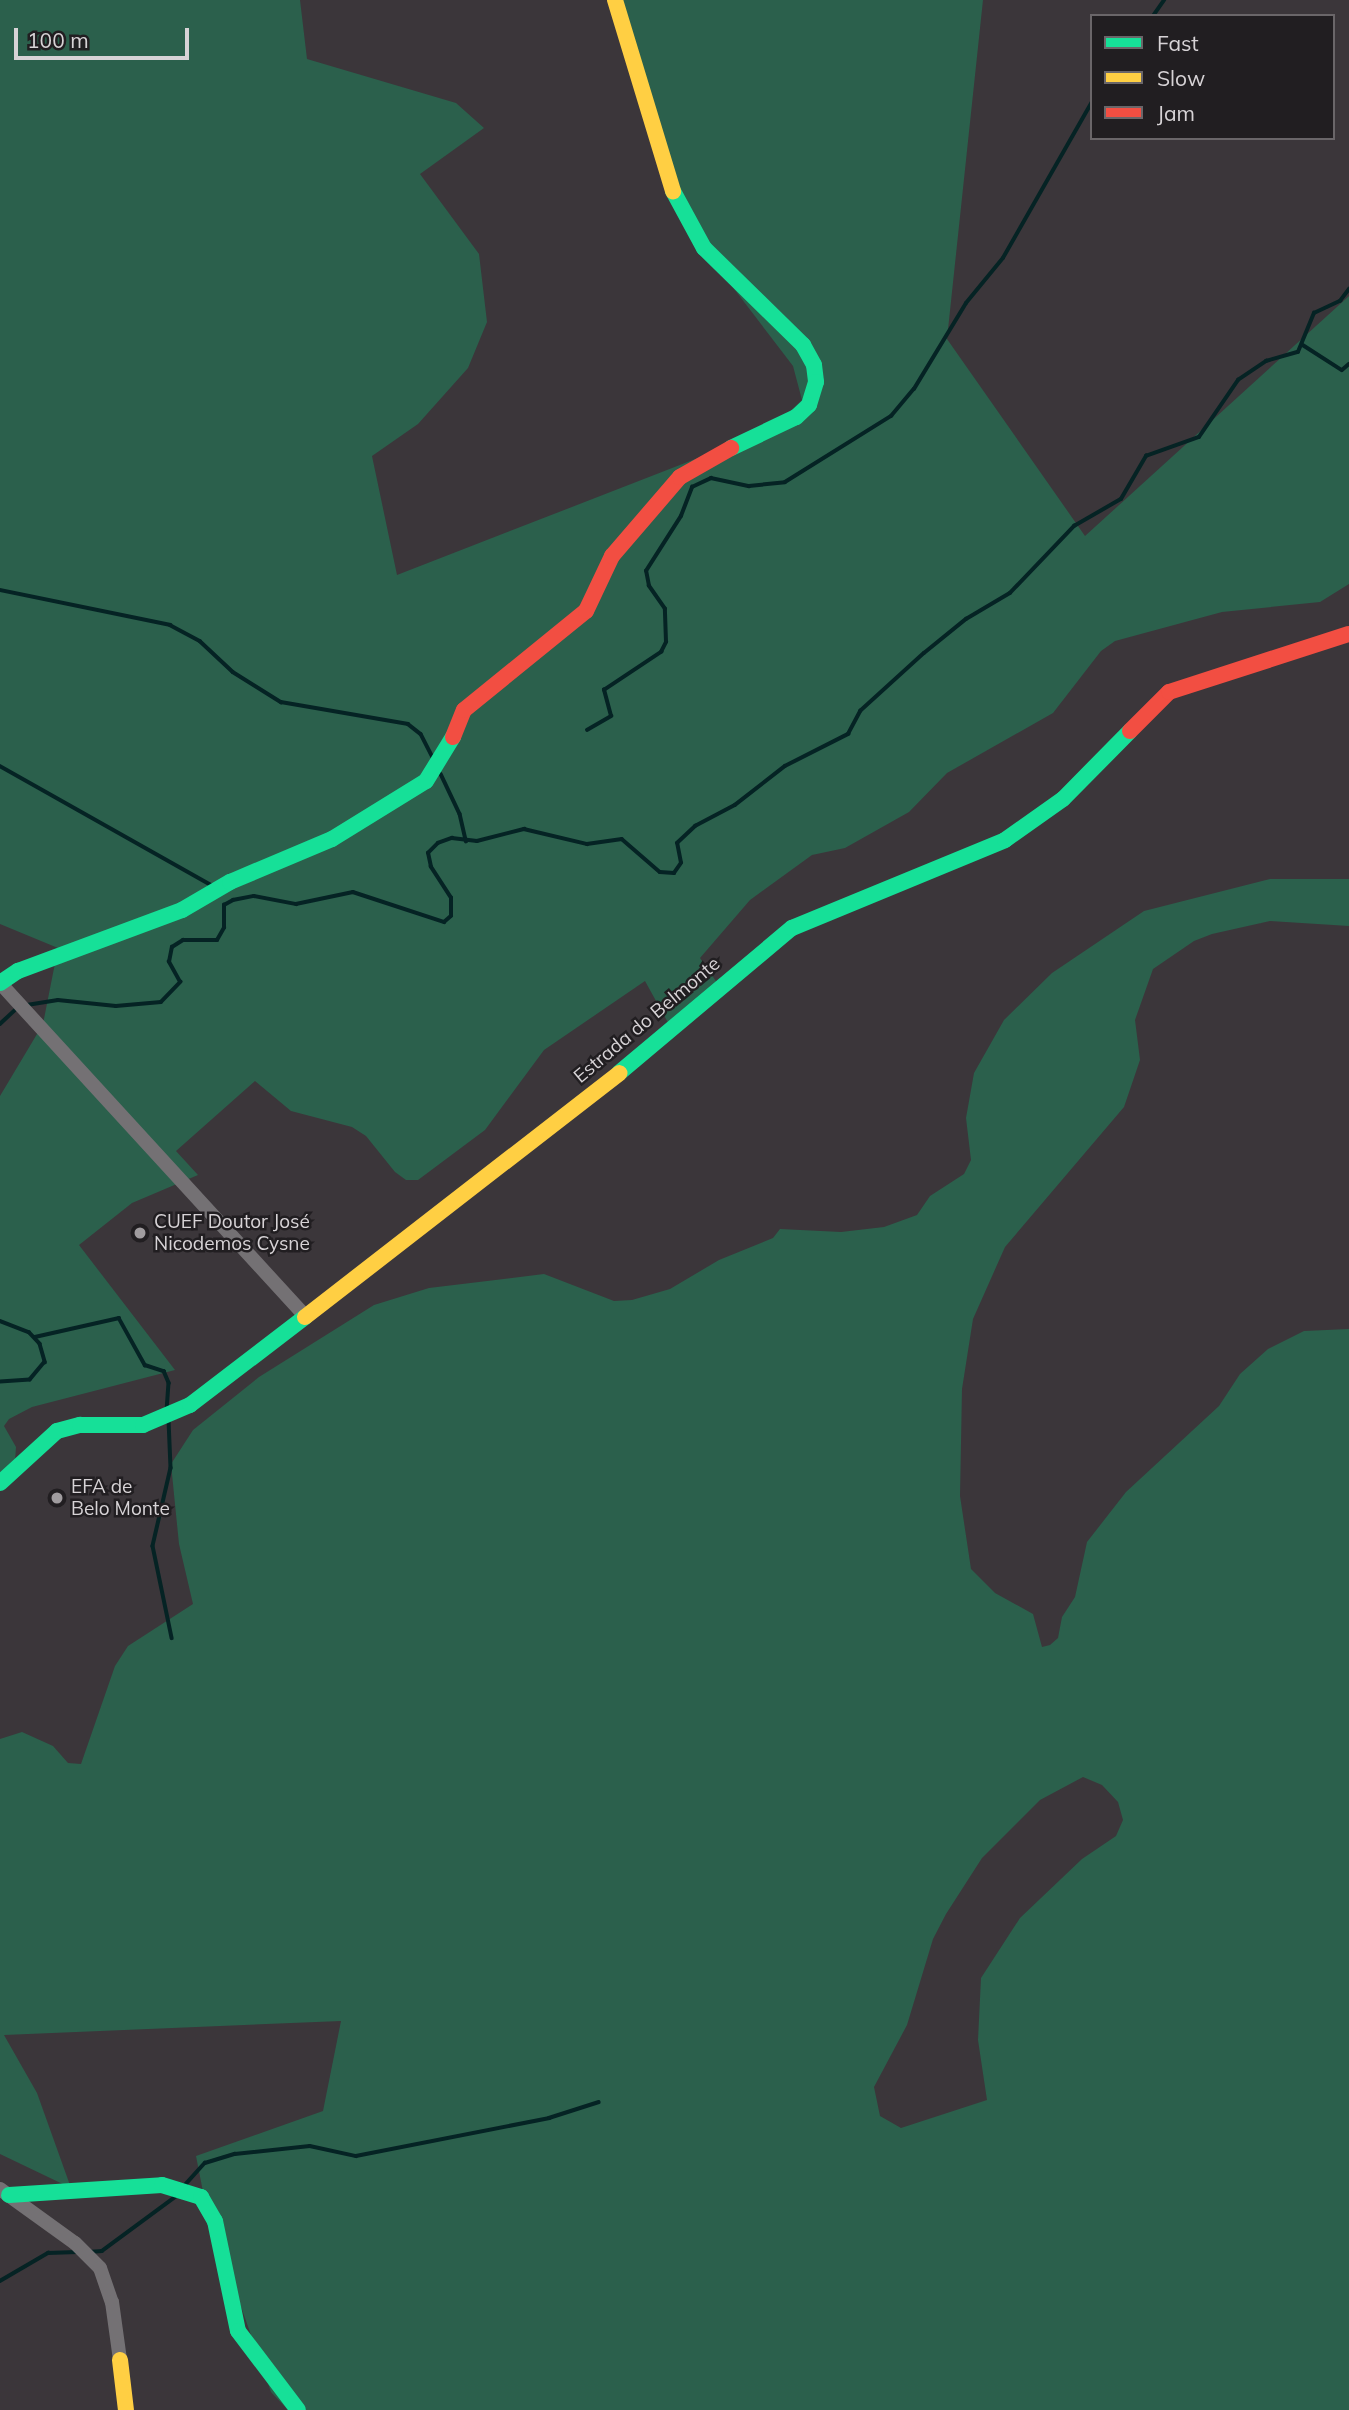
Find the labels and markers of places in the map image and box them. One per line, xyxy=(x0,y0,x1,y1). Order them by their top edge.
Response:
place label: CUEF Doutor José Nicodemos Cysne xyxy=(154,1211,310,1255)
marker: CUEF Doutor José Nicodemos Cysne xyxy=(132,1225,148,1241)
place label: EFA de Belo Monte xyxy=(71,1476,170,1520)
marker: EFA de Belo Monte xyxy=(49,1490,65,1506)

